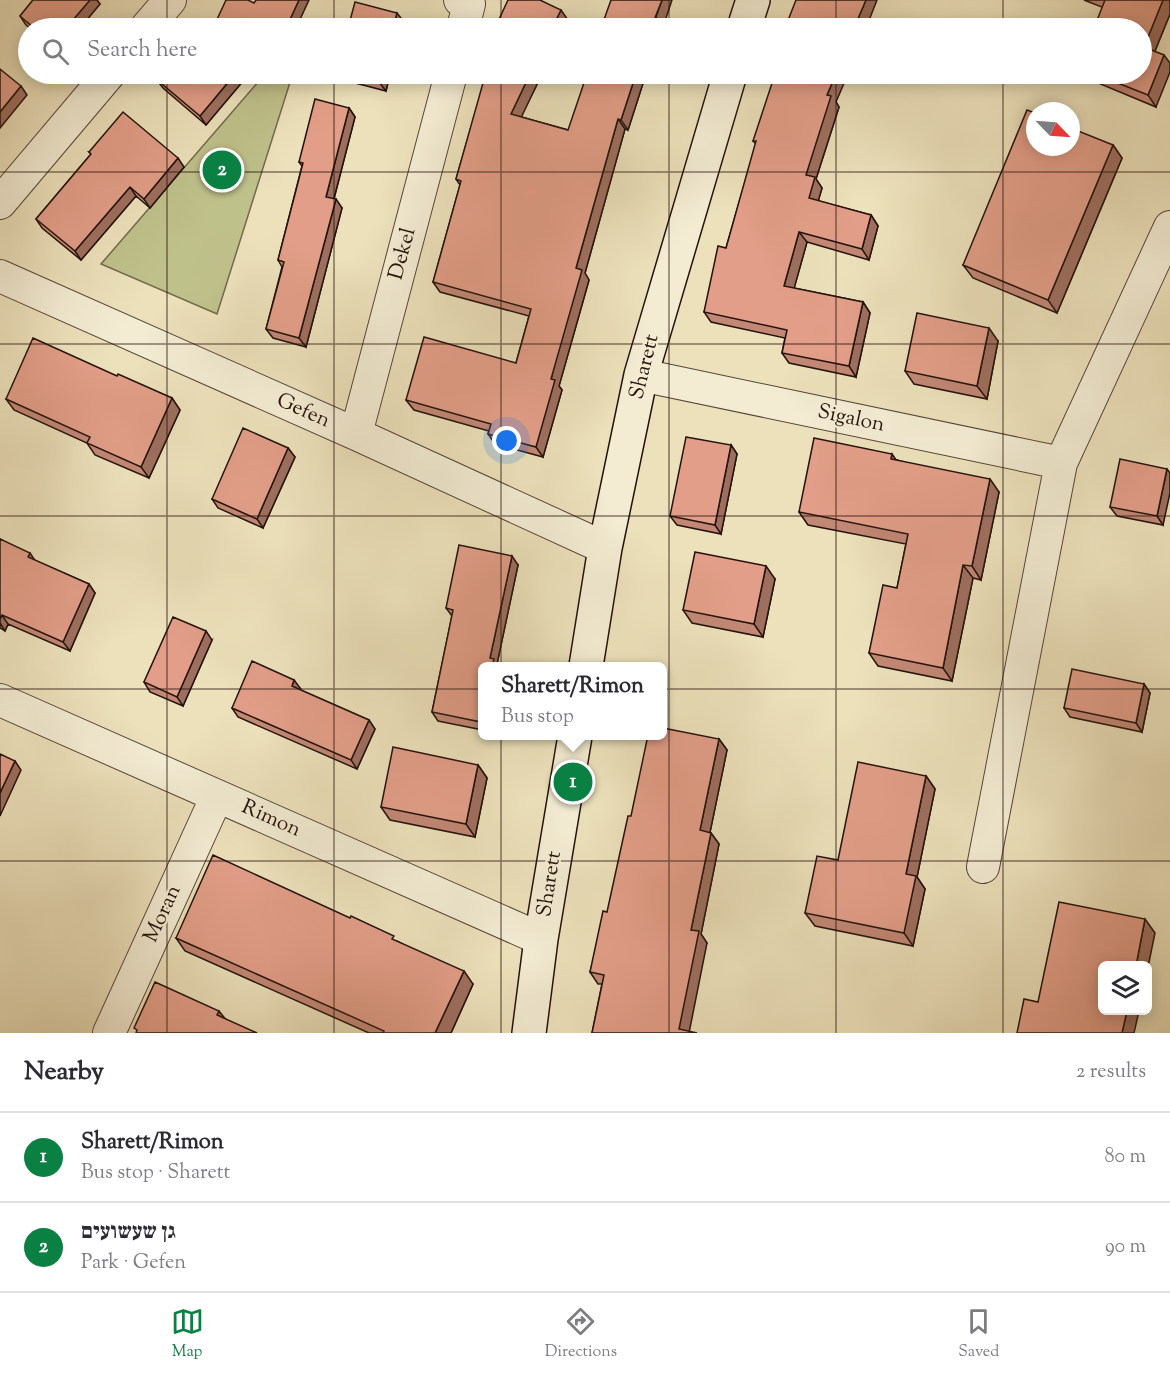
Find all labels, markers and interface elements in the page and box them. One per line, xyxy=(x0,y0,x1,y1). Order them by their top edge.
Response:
search box xyxy=(18,18,1152,84)
icon: search xyxy=(39,35,72,68)
text: Search here xyxy=(87,35,197,67)
north arrow xyxy=(1026,102,1080,156)
pin: 2 xyxy=(202,148,242,192)
street label: Dekel xyxy=(382,224,424,283)
street label: Sharett xyxy=(622,331,668,403)
street label: Gefen xyxy=(271,386,335,436)
street label: Sigalon xyxy=(815,397,887,441)
your location xyxy=(492,426,521,455)
popup xyxy=(478,662,667,740)
text: Sharett/Rimon xyxy=(501,671,644,703)
text: Bus stop xyxy=(501,703,574,732)
pin: 1 xyxy=(554,760,592,804)
street label: Rimon xyxy=(237,793,305,845)
street label: Sharett xyxy=(530,849,570,919)
street label: Moran xyxy=(137,880,189,948)
map controls xyxy=(1098,961,1152,1015)
button: layers xyxy=(1098,961,1152,1015)
text: Nearby xyxy=(24,1054,104,1091)
text: 2 results xyxy=(1076,1058,1146,1087)
text: Sharett/Rimon xyxy=(81,1127,224,1159)
text: 1 xyxy=(40,1143,47,1172)
text: 80 m xyxy=(1105,1143,1146,1172)
text: Bus stop · Sharett xyxy=(81,1159,230,1188)
text: גן שעשועים xyxy=(81,1217,176,1249)
text: 2 xyxy=(39,1233,48,1262)
text: 90 m xyxy=(1105,1233,1146,1262)
text: Park · Gefen xyxy=(81,1249,186,1278)
tab: Map xyxy=(171,1305,204,1364)
tab: Directions xyxy=(545,1305,617,1364)
tab: Saved xyxy=(958,1305,999,1364)

